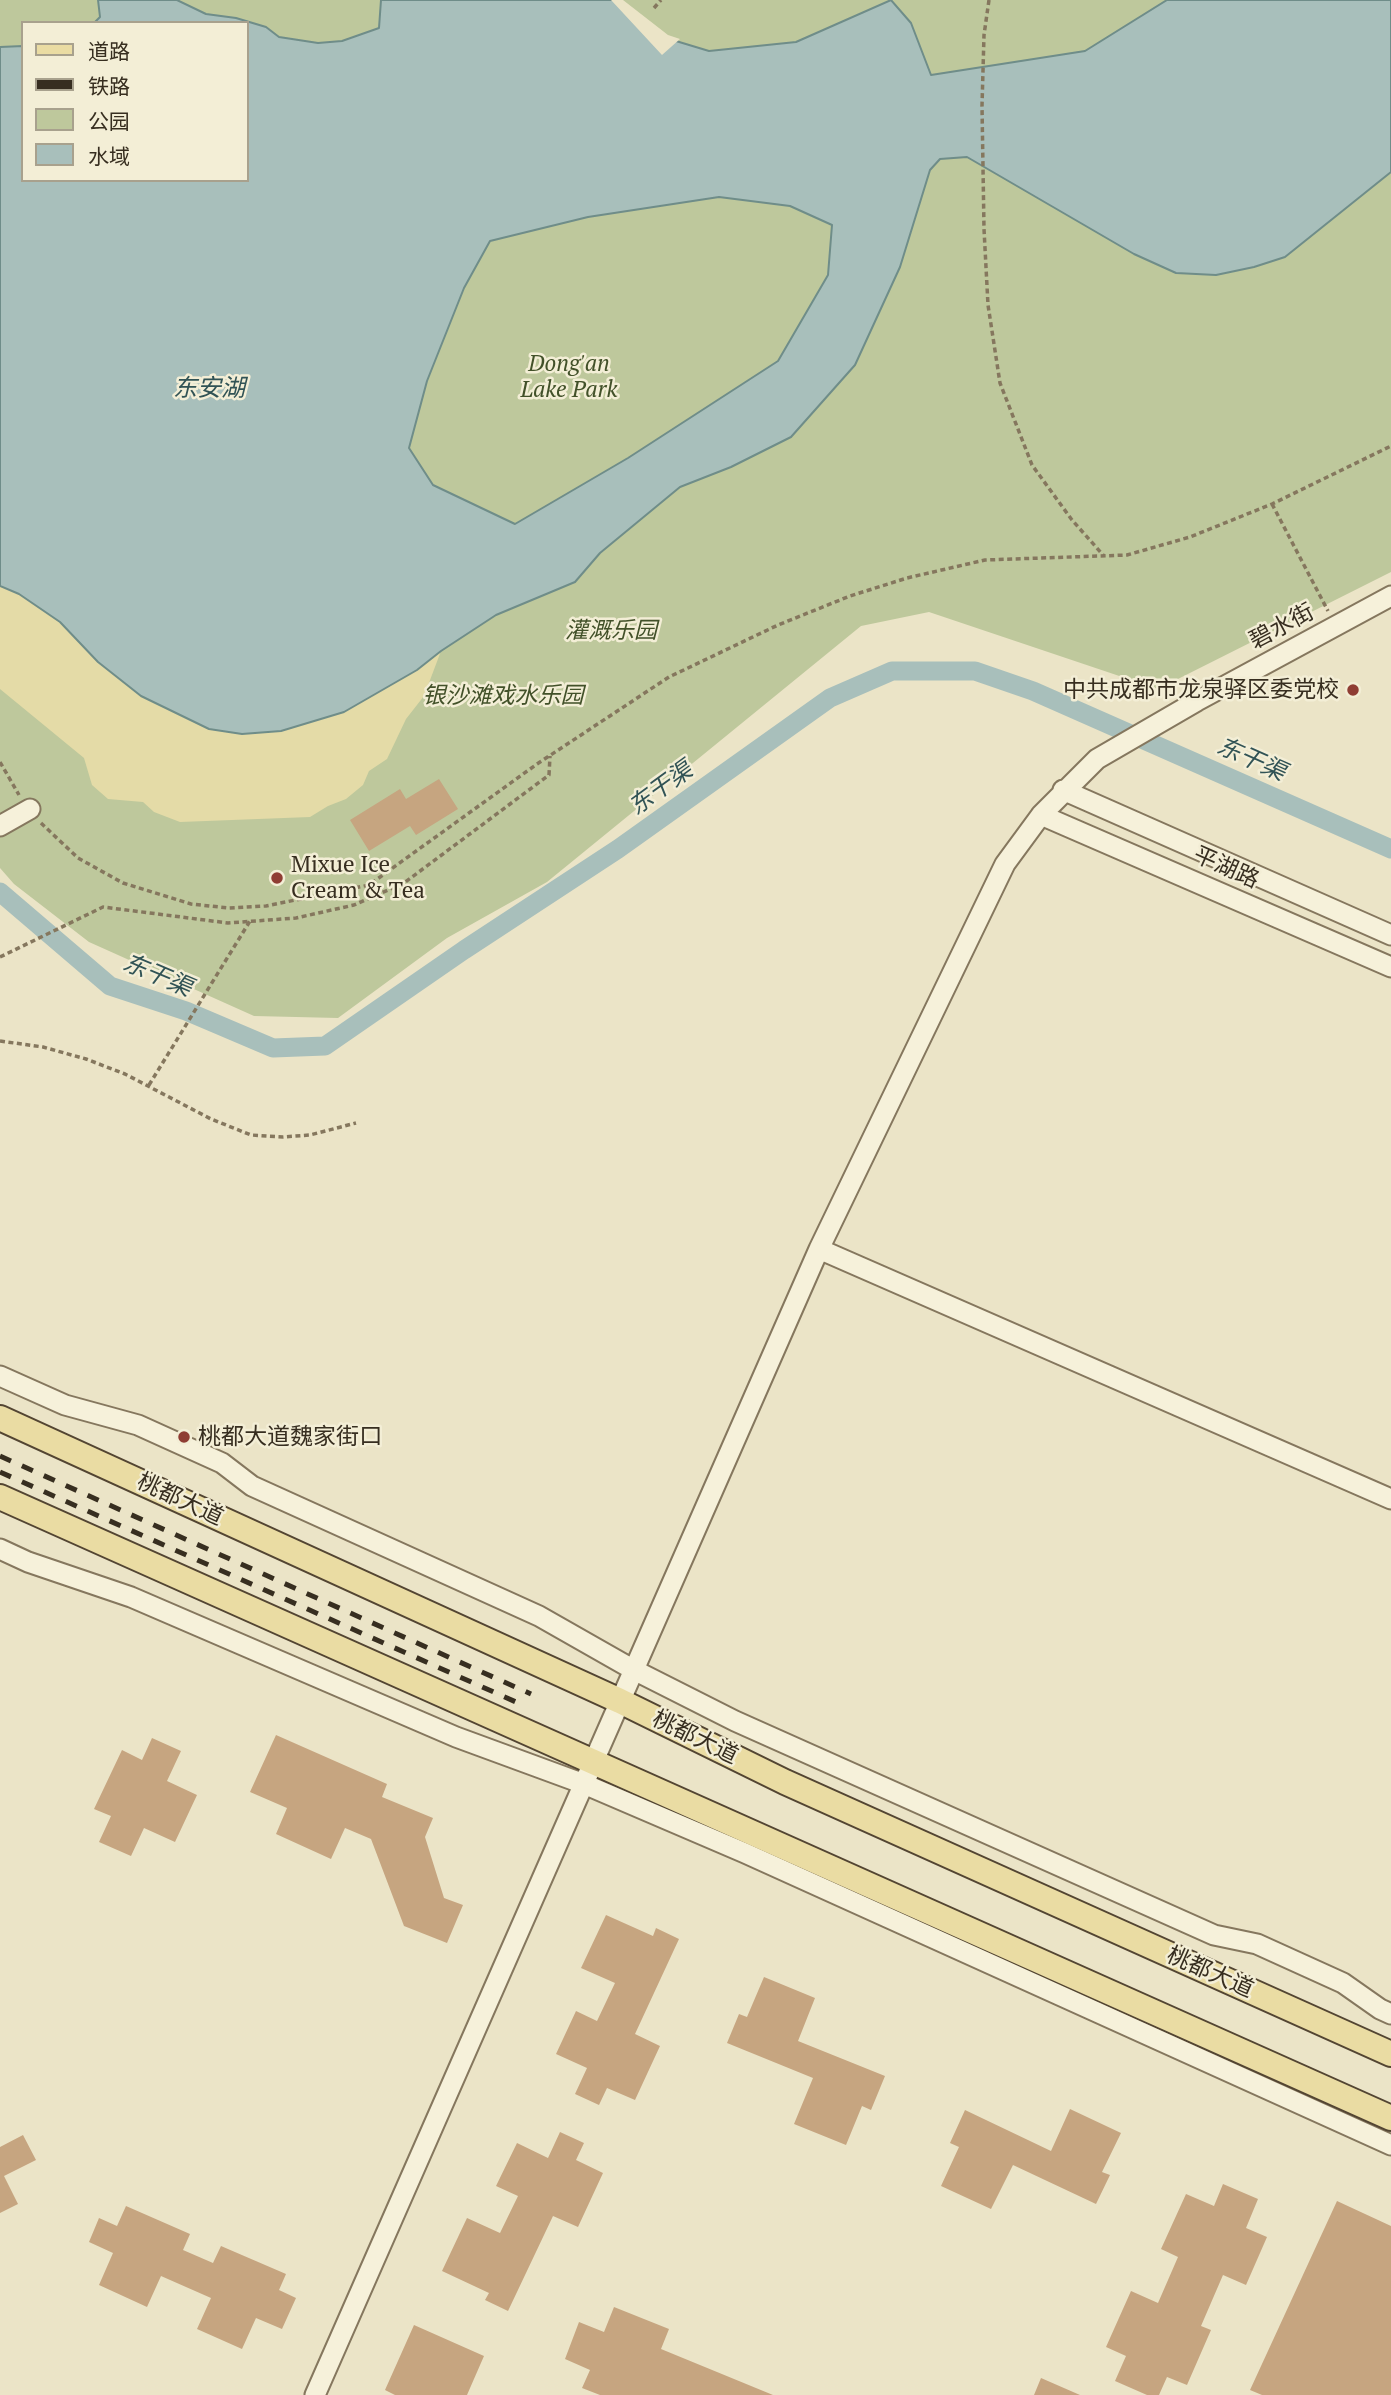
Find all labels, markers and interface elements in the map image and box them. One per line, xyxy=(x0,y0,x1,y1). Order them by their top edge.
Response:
legend xyxy=(21,21,248,182)
text: 道路 xyxy=(88,37,130,65)
text: 铁路 xyxy=(88,72,130,100)
text: 公园 xyxy=(88,107,130,135)
text: 水域 xyxy=(88,142,130,170)
park label: Dong'an Lake Park xyxy=(521,350,617,404)
water label: 东安湖 xyxy=(173,375,245,403)
street label: 碧水街 xyxy=(1245,599,1319,655)
park label: 灌溉乐园 xyxy=(565,617,657,645)
place label: 中共成都市龙泉驿区委党校 xyxy=(1063,676,1339,704)
park label: 银沙滩戏水乐园 xyxy=(423,682,583,710)
marker: 中共成都市龙泉驿区委党校 xyxy=(1345,682,1361,698)
water label: 东干渠 xyxy=(1212,732,1290,788)
water label: 东干渠 xyxy=(623,756,699,822)
street label: 平湖路 xyxy=(1189,841,1263,895)
place label: Mixue Ice Cream & Tea xyxy=(291,851,425,905)
marker: Mixue Ice Cream & Tea xyxy=(269,870,285,886)
water label: 东干渠 xyxy=(118,949,196,1003)
place label: 桃都大道魏家街口 xyxy=(198,1423,382,1451)
marker: 桃都大道魏家街口 xyxy=(176,1429,192,1445)
street label: 桃都大道 xyxy=(132,1468,228,1532)
street label: 桃都大道 xyxy=(648,1705,742,1771)
street label: 桃都大道 xyxy=(1162,1942,1258,2004)

